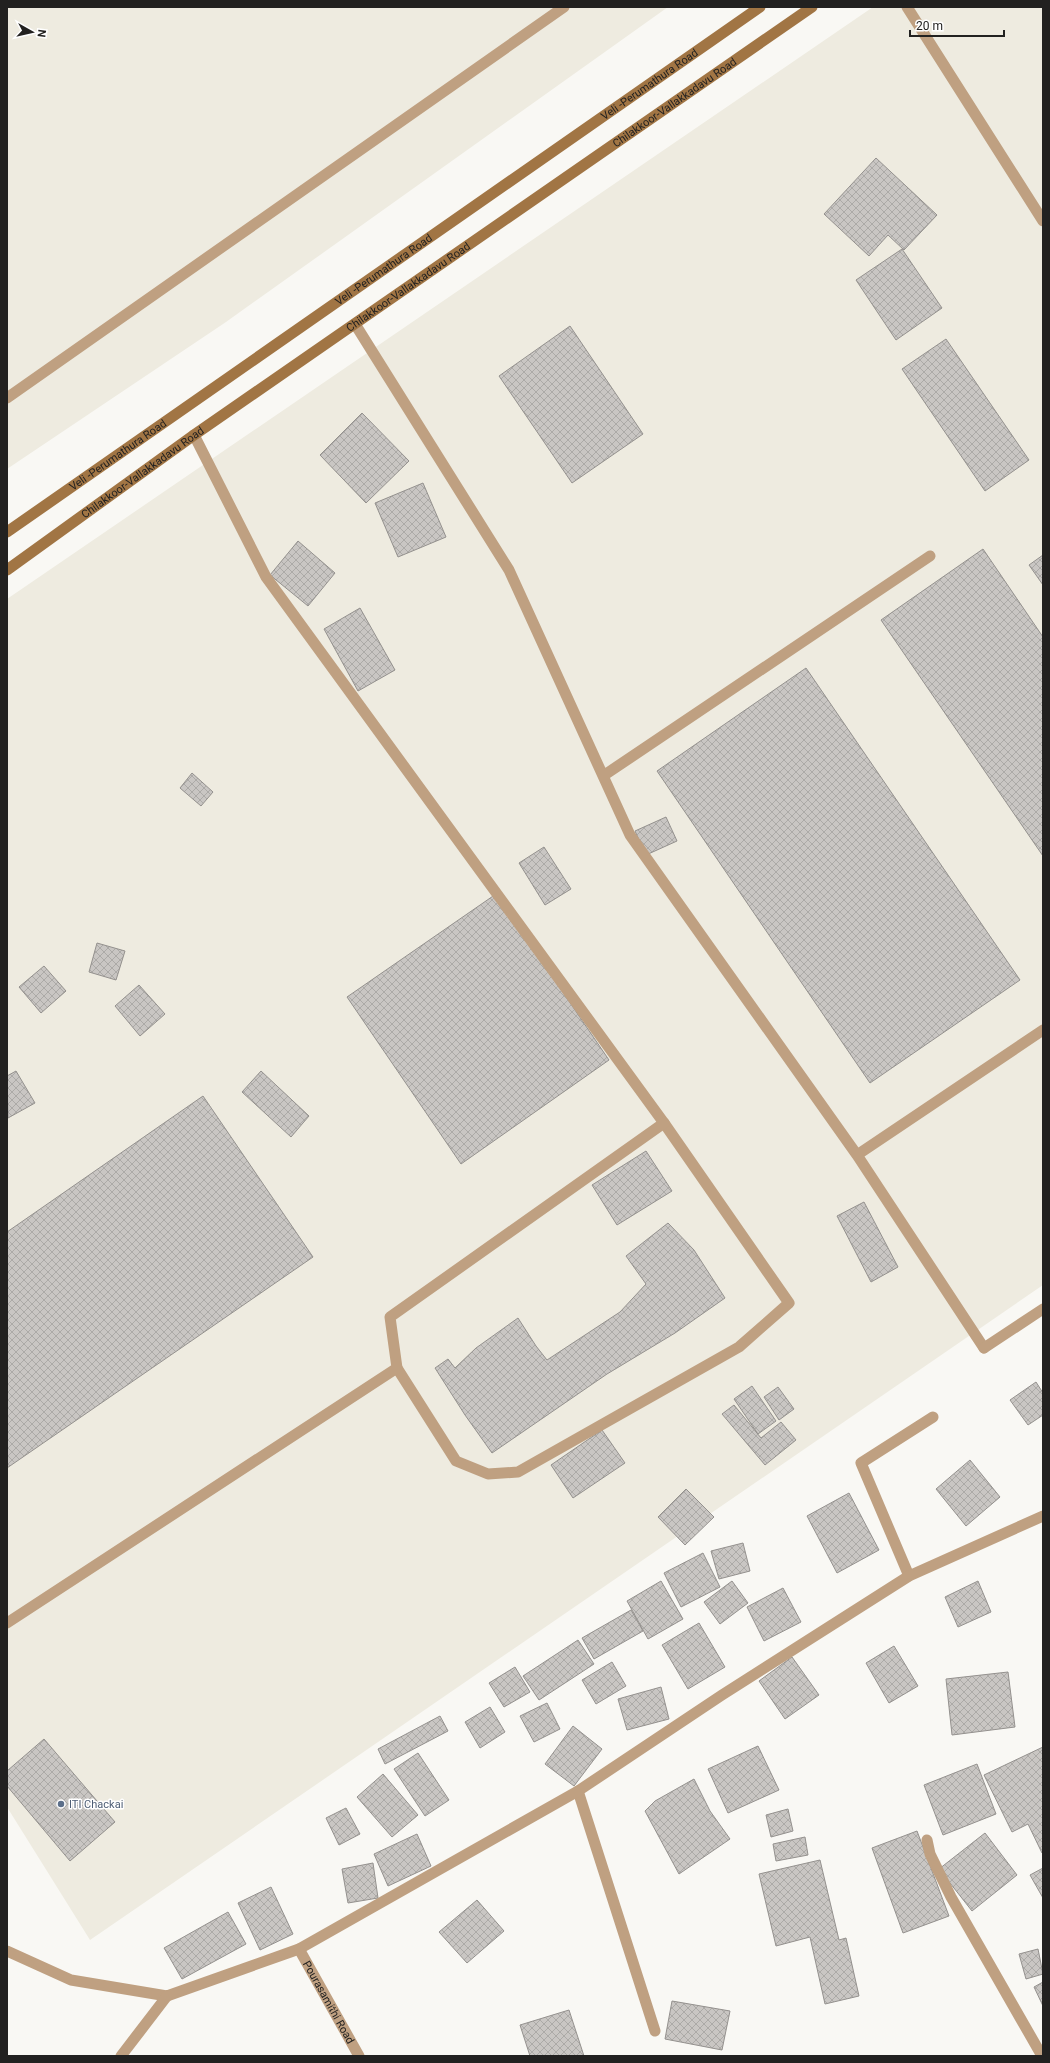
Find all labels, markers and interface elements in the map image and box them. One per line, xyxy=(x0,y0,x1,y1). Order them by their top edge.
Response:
north arrow xyxy=(12,12,52,52)
scale bar xyxy=(910,12,1004,38)
text: 20 m xyxy=(916,19,943,33)
text: N xyxy=(34,29,48,38)
street label: Veli -Perumathura Road xyxy=(598,46,700,122)
street label: Chilakkoor-Vallakkadavu Road xyxy=(610,55,739,150)
street label: Veli -Perumathura Road xyxy=(333,231,434,308)
street label: Chilakkoor-Vallakkadavu Road xyxy=(344,239,473,334)
street label: Veli -Perumathura Road xyxy=(67,417,169,493)
street label: Chilakkoor-Vallakkadavu Road xyxy=(79,424,206,521)
place label: ITI Chackai xyxy=(69,1798,123,1811)
marker: ITI Chackai xyxy=(56,1799,66,1809)
street label: Pourasamithi Road xyxy=(300,1958,357,2046)

